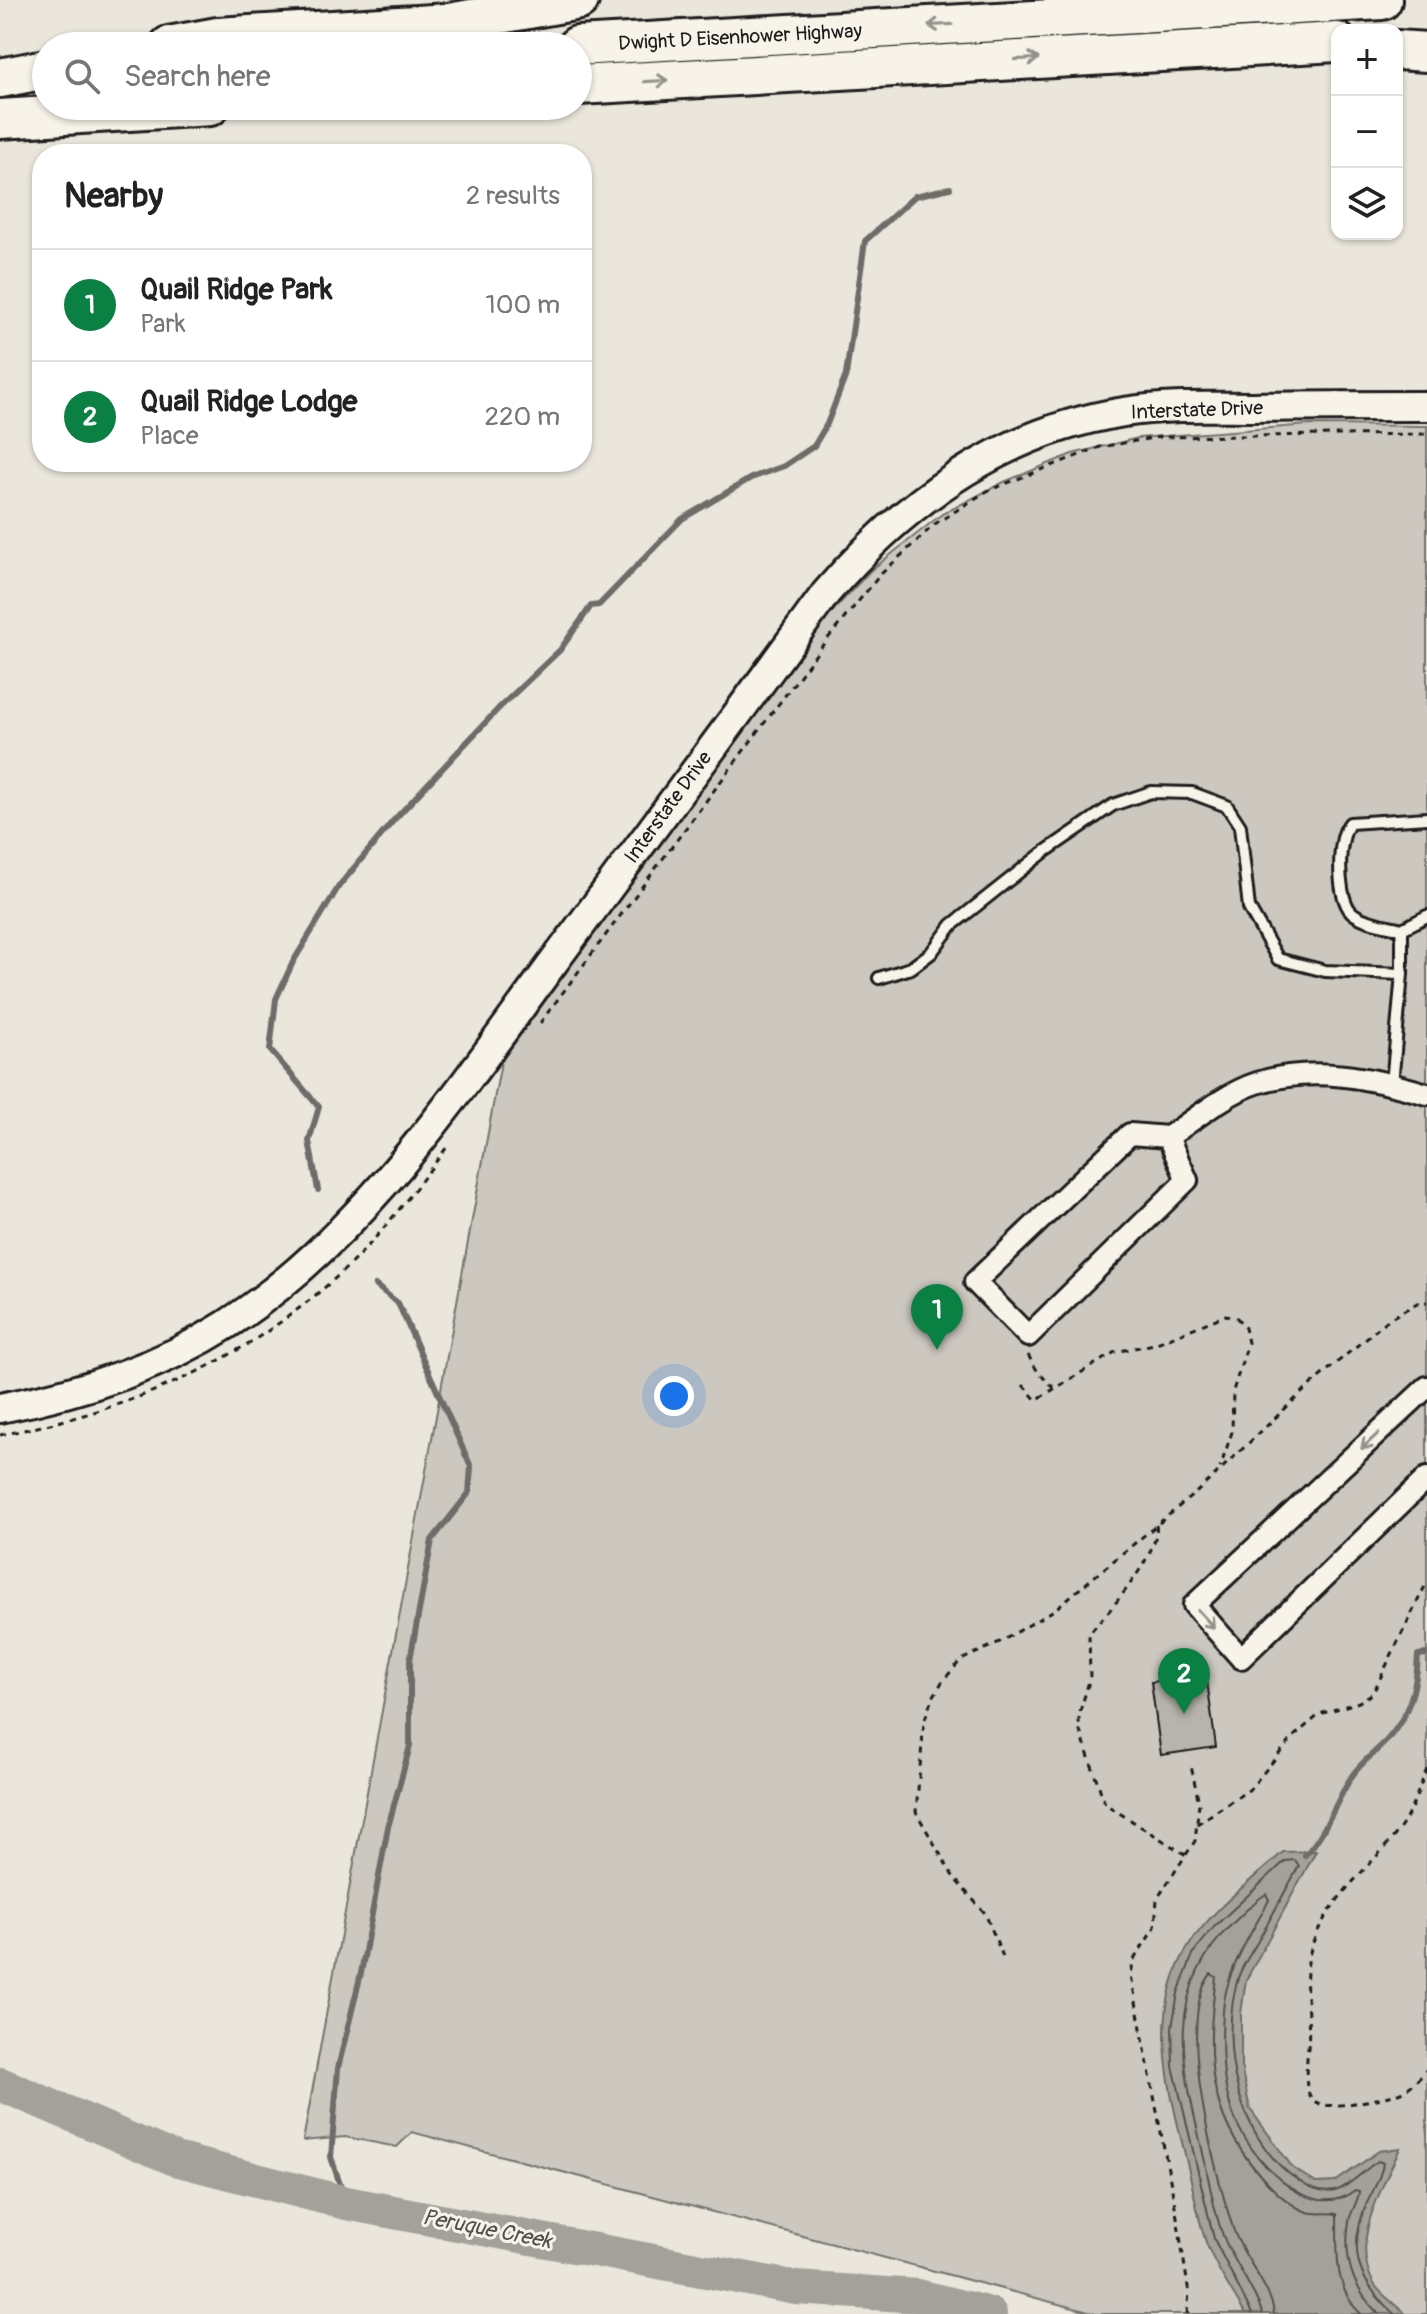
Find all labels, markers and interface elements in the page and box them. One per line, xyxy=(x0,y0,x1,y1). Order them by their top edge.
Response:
street label: Dwight D Eisenhower Highway xyxy=(617,18,863,56)
one-way arrow xyxy=(927,18,954,33)
map controls xyxy=(1331,24,1403,240)
button: + xyxy=(1331,24,1403,96)
search box xyxy=(32,32,592,120)
one-way arrow xyxy=(1013,51,1040,66)
icon: search xyxy=(60,54,104,98)
text: Search here xyxy=(124,58,271,95)
one-way arrow xyxy=(642,73,669,88)
button: − xyxy=(1331,96,1403,168)
button: layers xyxy=(1331,168,1403,240)
text: Nearby xyxy=(64,175,163,218)
text: 2 results xyxy=(466,180,560,212)
text: Quail Ridge Park xyxy=(140,271,332,308)
text: 1 xyxy=(85,289,95,321)
text: 100 m xyxy=(486,289,560,321)
text: Park xyxy=(140,308,186,340)
text: Quail Ridge Lodge xyxy=(140,383,357,420)
street label: Interstate Drive xyxy=(1130,395,1264,425)
text: 2 xyxy=(83,401,97,433)
text: 220 m xyxy=(484,401,560,433)
text: Place xyxy=(140,420,199,452)
street label: Interstate Drive xyxy=(619,746,717,868)
pin: 1 xyxy=(911,1284,963,1350)
your location xyxy=(654,1376,694,1416)
one-way arrow xyxy=(1360,1431,1380,1450)
one-way arrow xyxy=(1197,1608,1215,1628)
pin: 2 xyxy=(1158,1648,1210,1714)
water label: Peruque Creek xyxy=(420,2203,556,2256)

